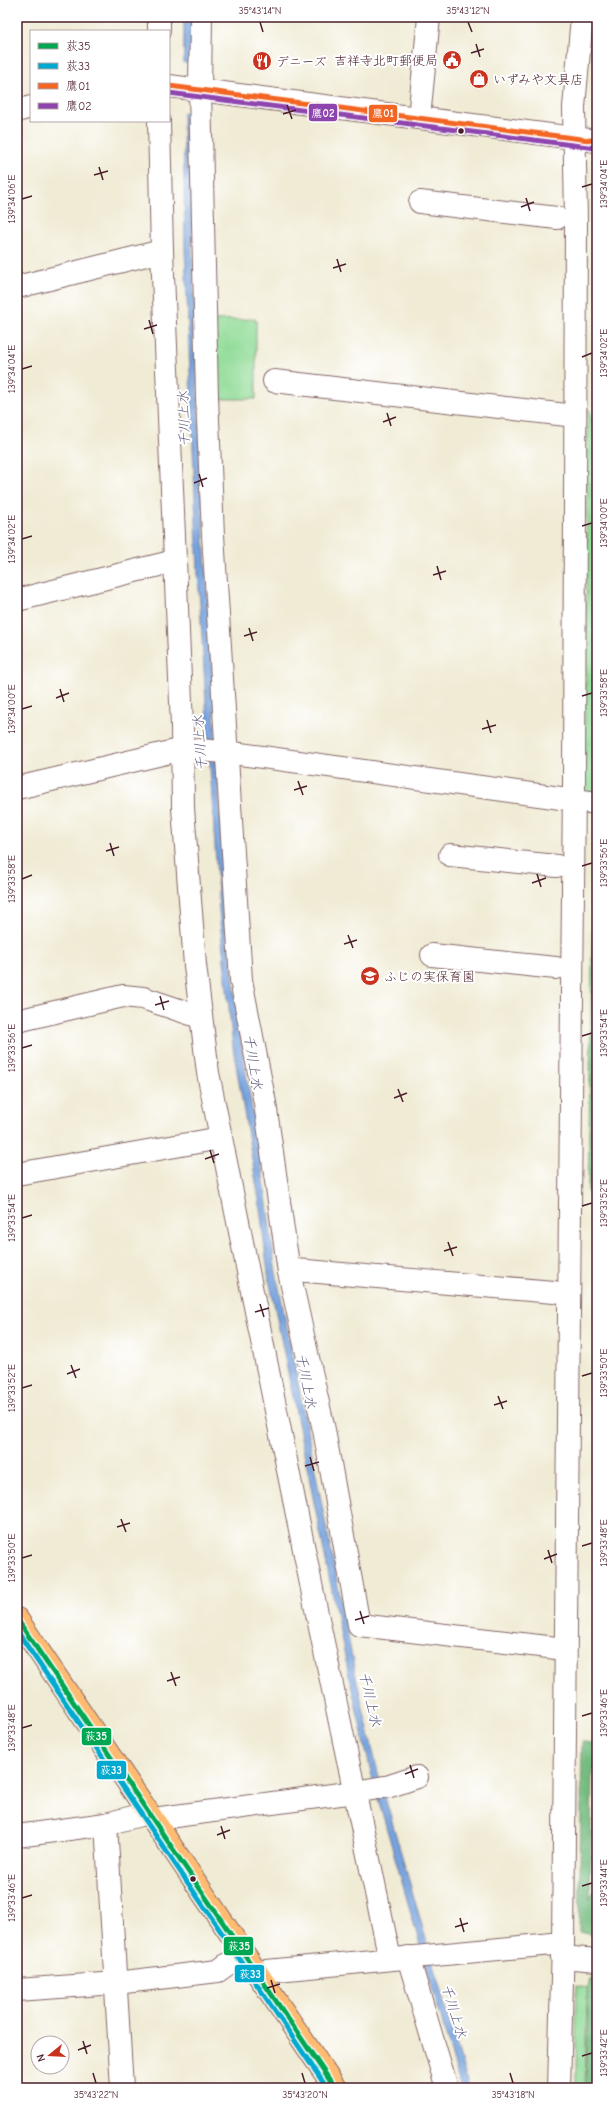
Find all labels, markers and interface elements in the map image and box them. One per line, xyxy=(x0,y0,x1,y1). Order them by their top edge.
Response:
text: 35°43'14"N xyxy=(239,5,281,17)
text: 35°43'12"N xyxy=(446,5,490,17)
legend xyxy=(30,30,170,122)
text: 荻35 xyxy=(66,39,91,53)
public building icon: 吉祥寺北町郵便局 xyxy=(441,49,463,71)
restaurant icon: デニーズ xyxy=(251,50,273,72)
place label: 吉祥寺北町郵便局 xyxy=(334,53,438,68)
place label: デニーズ xyxy=(276,54,326,69)
text: 荻33 xyxy=(66,59,90,73)
shop icon: いずみや文具店 xyxy=(468,68,490,90)
place label: いずみや文具店 xyxy=(493,72,583,87)
text: 鷹01 xyxy=(66,79,90,93)
text: 鷹02 xyxy=(66,99,92,113)
line badge: 鷹02 xyxy=(308,103,338,122)
line badge: 鷹01 xyxy=(368,104,398,123)
text: 鷹02 xyxy=(312,107,335,120)
text: 鷹01 xyxy=(372,107,394,120)
unlabelled marker xyxy=(456,126,466,136)
text: 139°34'04"E xyxy=(598,160,610,208)
text: 139°34'06"E xyxy=(6,175,18,223)
text: 139°34'02"E xyxy=(598,329,610,377)
text: 139°34'04"E xyxy=(6,345,18,393)
water label: 千川上水 xyxy=(175,391,193,447)
text: 139°34'00"E xyxy=(598,498,610,548)
text: 139°34'02"E xyxy=(6,515,18,563)
text: 139°33'58"E xyxy=(598,669,610,717)
text: 139°34'00"E xyxy=(6,684,18,734)
water label: 千川上水 xyxy=(190,714,210,772)
text: 139°33'56"E xyxy=(598,839,610,887)
text: 139°33'58"E xyxy=(6,855,18,903)
school or university icon: ふじの実保育園 xyxy=(359,965,381,987)
place label: ふじの実保育園 xyxy=(384,969,475,984)
text: 139°33'54"E xyxy=(598,1009,610,1057)
text: 139°33'56"E xyxy=(6,1024,18,1072)
water label: 千川上水 xyxy=(240,1033,266,1091)
text: 139°33'52"E xyxy=(598,1179,610,1227)
text: 139°33'54"E xyxy=(6,1194,18,1242)
text: 139°33'50"E xyxy=(598,1348,610,1398)
water label: 千川上水 xyxy=(292,1352,320,1410)
text: 139°33'52"E xyxy=(6,1364,18,1412)
text: 139°33'48"E xyxy=(598,1519,610,1567)
text: 139°33'50"E xyxy=(6,1533,18,1583)
water label: 千川上水 xyxy=(355,1670,385,1728)
text: 139°33'46"E xyxy=(598,1689,610,1737)
text: 139°33'48"E xyxy=(6,1704,18,1752)
line badge: 荻35 xyxy=(81,1727,112,1746)
text: 荻35 xyxy=(85,1730,107,1743)
line badge: 荻33 xyxy=(96,1760,127,1780)
text: 荻33 xyxy=(100,1764,122,1777)
text: 139°33'44"E xyxy=(598,1859,610,1907)
text: 139°33'46"E xyxy=(6,1874,18,1922)
unlabelled marker xyxy=(188,1874,198,1884)
line badge: 荻35 xyxy=(223,1936,254,1956)
text: 荻35 xyxy=(228,1940,250,1953)
line badge: 荻33 xyxy=(234,1964,265,1983)
text: 荻33 xyxy=(239,1968,261,1981)
water label: 千川上水 xyxy=(438,1982,470,2040)
text: 139°33'42"E xyxy=(598,2029,610,2077)
north arrow xyxy=(30,2035,70,2075)
text: N xyxy=(34,2053,48,2063)
text: 35°43'22"N xyxy=(74,2089,118,2101)
text: 35°43'20"N xyxy=(282,2089,328,2101)
text: 35°43'18"N xyxy=(491,2089,535,2101)

